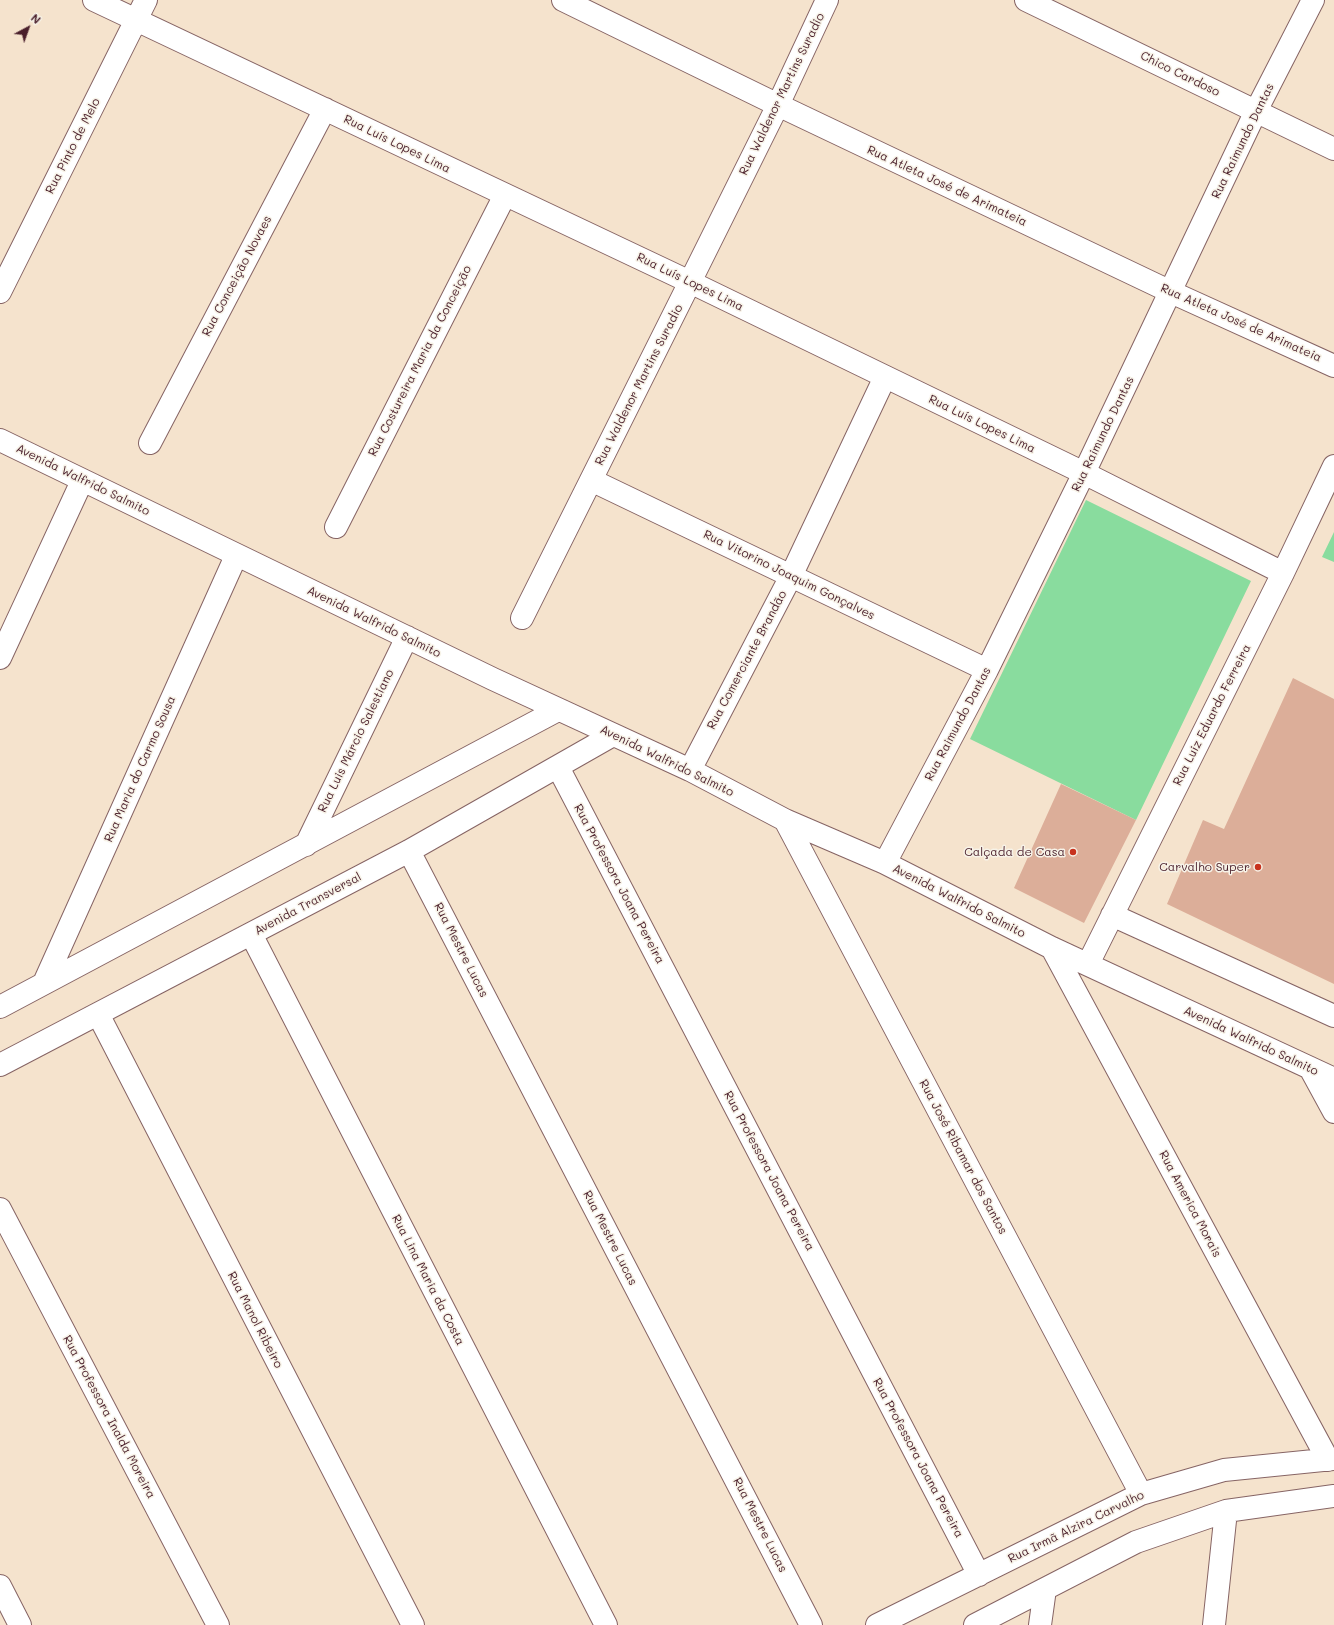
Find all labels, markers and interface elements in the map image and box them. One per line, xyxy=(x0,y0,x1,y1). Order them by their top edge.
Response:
north arrow xyxy=(8,8,48,48)
text: N xyxy=(28,10,44,27)
street label: Rua Waldenor Martins Suradio xyxy=(736,10,828,178)
street label: Chico Cardoso xyxy=(1138,49,1222,99)
street label: Rua Raimundo Dantas xyxy=(1209,81,1277,201)
street label: Rua Pinto de Melo xyxy=(43,96,103,196)
street label: Rua Luís Lopes Lima xyxy=(341,112,453,176)
street label: Rua Atleta José de Arimateia xyxy=(865,143,1029,229)
street label: Rua Conceição Novaes xyxy=(199,213,275,339)
street label: Rua Luís Lopes Lima xyxy=(634,250,746,314)
street label: Rua Costureira Maria da Conceição xyxy=(365,263,475,459)
street label: Rua Atleta José de Arimateia xyxy=(1158,281,1324,365)
street label: Rua Waldenor Martins Suradio xyxy=(592,302,686,468)
street label: Rua Raimundo Dantas xyxy=(1069,374,1137,494)
street label: Rua Luís Lopes Lima xyxy=(926,392,1038,456)
street label: Avenida Walfrido Salmito xyxy=(14,441,152,519)
street label: Rua Vitorino Joaquim Gonçalves xyxy=(701,527,877,623)
street label: Avenida Walfrido Salmito xyxy=(305,583,443,661)
street label: Rua Comerciante Brandão xyxy=(704,588,790,732)
street label: Rua Luiz Eduardo Ferreira xyxy=(1170,642,1254,788)
street label: Rua Raimundo Dantas xyxy=(922,665,994,783)
street label: Rua Luis Márcio Salestiano xyxy=(315,667,397,815)
street label: Rua Maria do Carmo Sousa xyxy=(101,694,179,844)
street label: Avenida Walfrido Salmito xyxy=(598,722,736,800)
street label: Rua Professora Joana Pereira xyxy=(571,802,667,966)
place label: Calçada de Casa xyxy=(964,845,1065,859)
marker: Calçada de Casa xyxy=(1068,847,1078,857)
place label: Carvalho Super xyxy=(1159,860,1250,874)
street label: Avenida Walfrido Salmito xyxy=(890,861,1028,941)
marker: Carvalho Super xyxy=(1253,862,1263,872)
street label: Avenida Transversal xyxy=(252,870,364,938)
street label: Rua Mestre Lucas xyxy=(431,900,491,1000)
street label: Avenida Walfrido Salmito xyxy=(1181,1003,1321,1079)
street label: Rua José Ribamar dos Santos xyxy=(916,1077,1010,1237)
street label: Rua Professora Joana Pereira xyxy=(721,1089,817,1253)
street label: Rua America Morais xyxy=(1156,1148,1224,1260)
street label: Rua Mestre Lucas xyxy=(580,1188,640,1288)
street label: Rua Lina Maria da Costa xyxy=(389,1212,467,1348)
street label: Rua Manol Ribeiro xyxy=(224,1269,286,1371)
street label: Rua Professora Inalda Moreira xyxy=(60,1333,158,1501)
street label: Rua Professora Joana Pereira xyxy=(870,1376,966,1540)
street label: Rua Mestre Lucas xyxy=(730,1475,790,1575)
street label: Rua Irmã Alzira Carvalho xyxy=(1006,1488,1146,1566)

